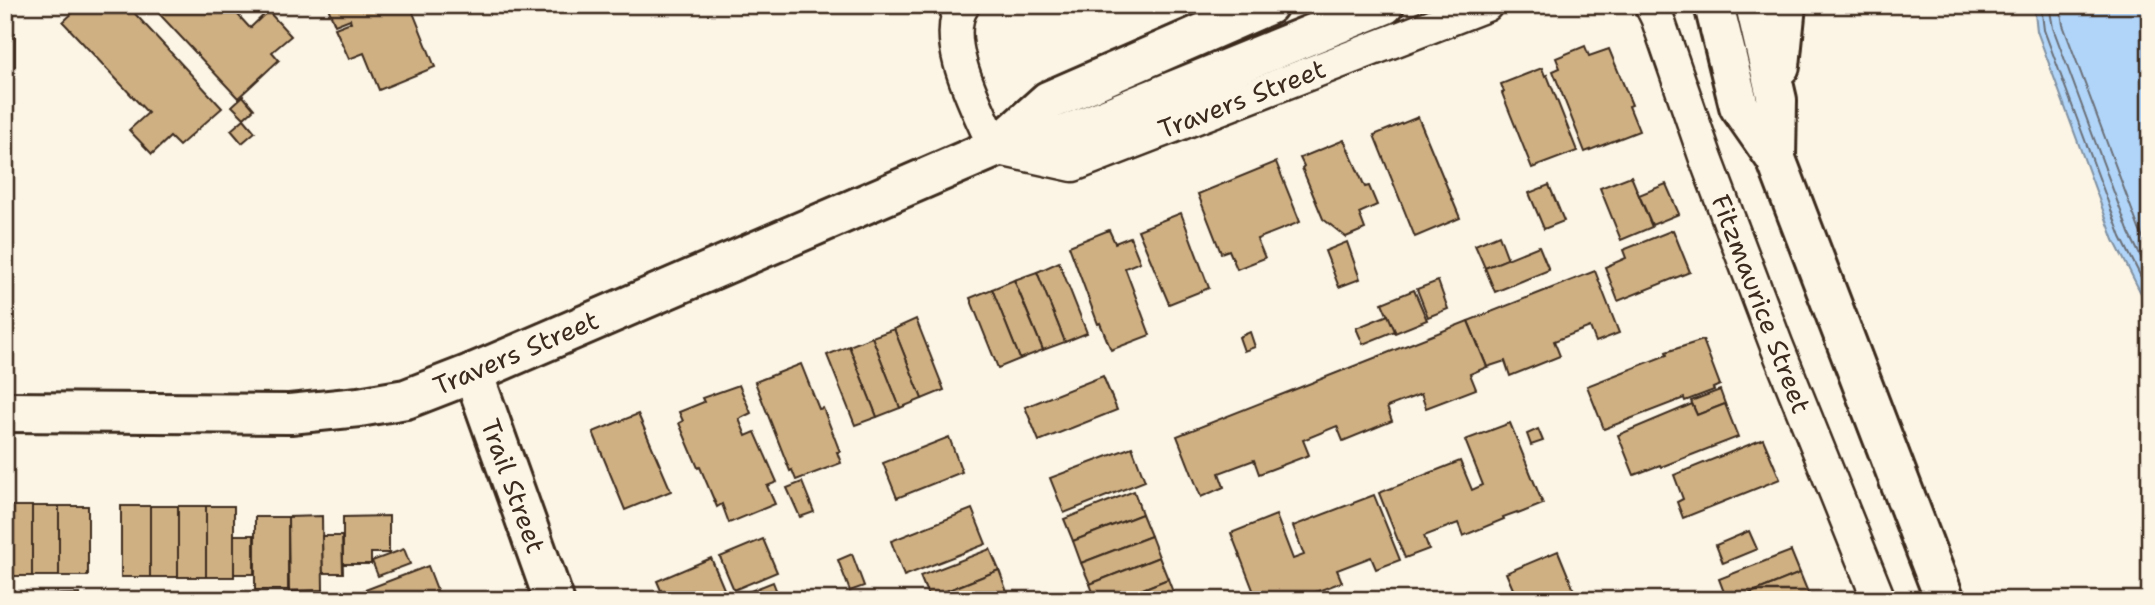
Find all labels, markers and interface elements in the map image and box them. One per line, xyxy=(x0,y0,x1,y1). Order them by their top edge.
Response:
street label: Travers Street xyxy=(1153,51,1331,147)
street label: Fitzmaurice Street xyxy=(1704,189,1819,418)
street label: Travers Street xyxy=(428,302,604,403)
street label: Trail Street xyxy=(473,414,554,558)

